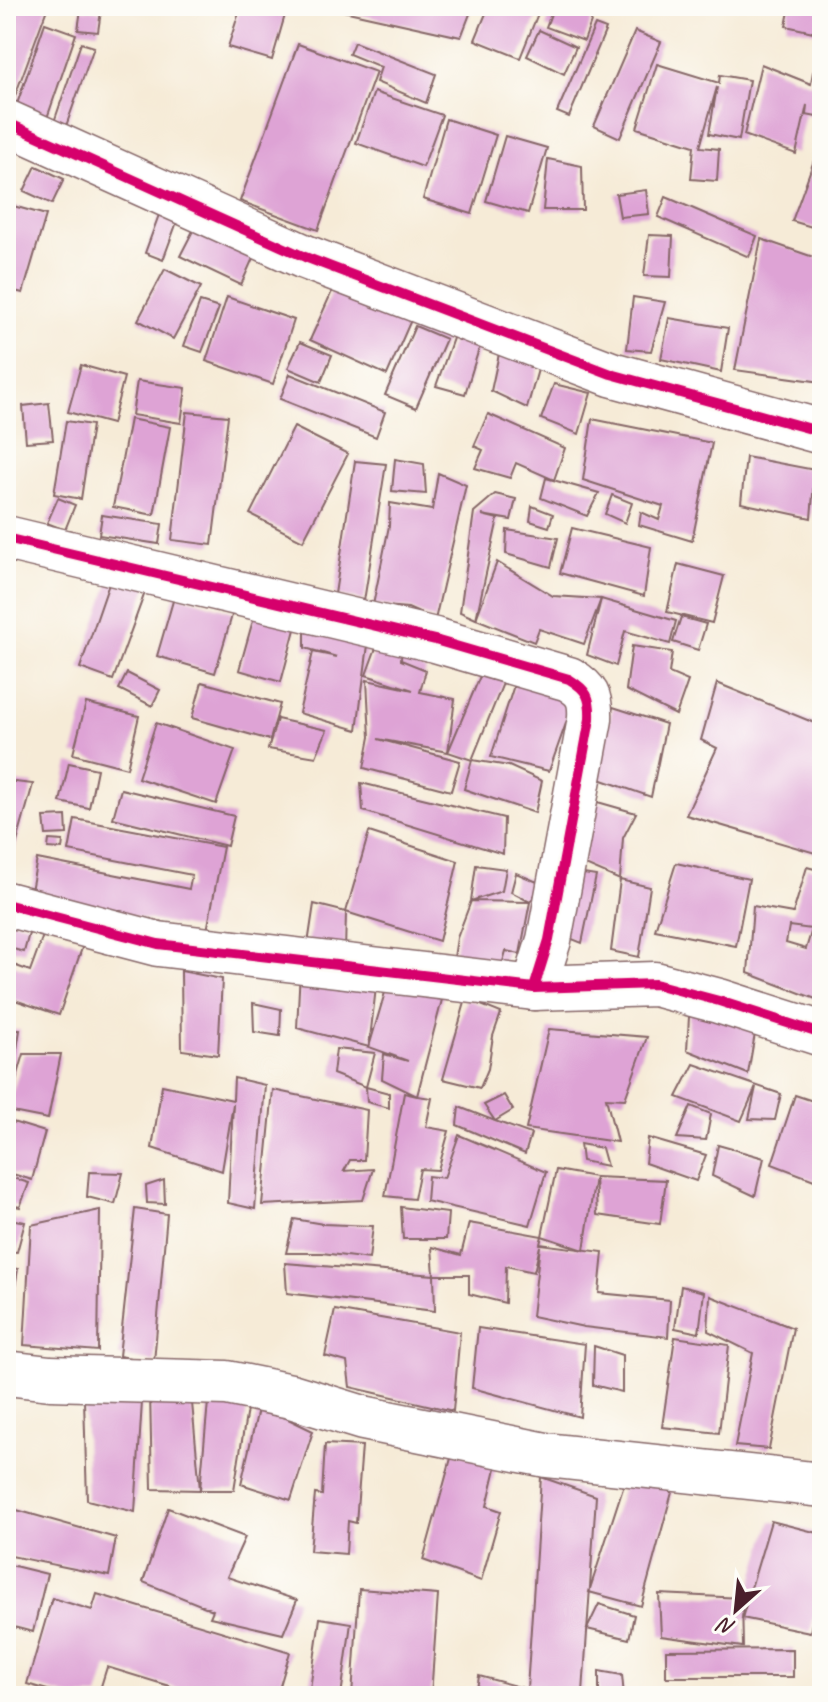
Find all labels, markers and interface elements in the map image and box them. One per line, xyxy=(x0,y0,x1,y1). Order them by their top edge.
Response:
north arrow xyxy=(696,1570,776,1650)
text: N xyxy=(712,1610,740,1642)

